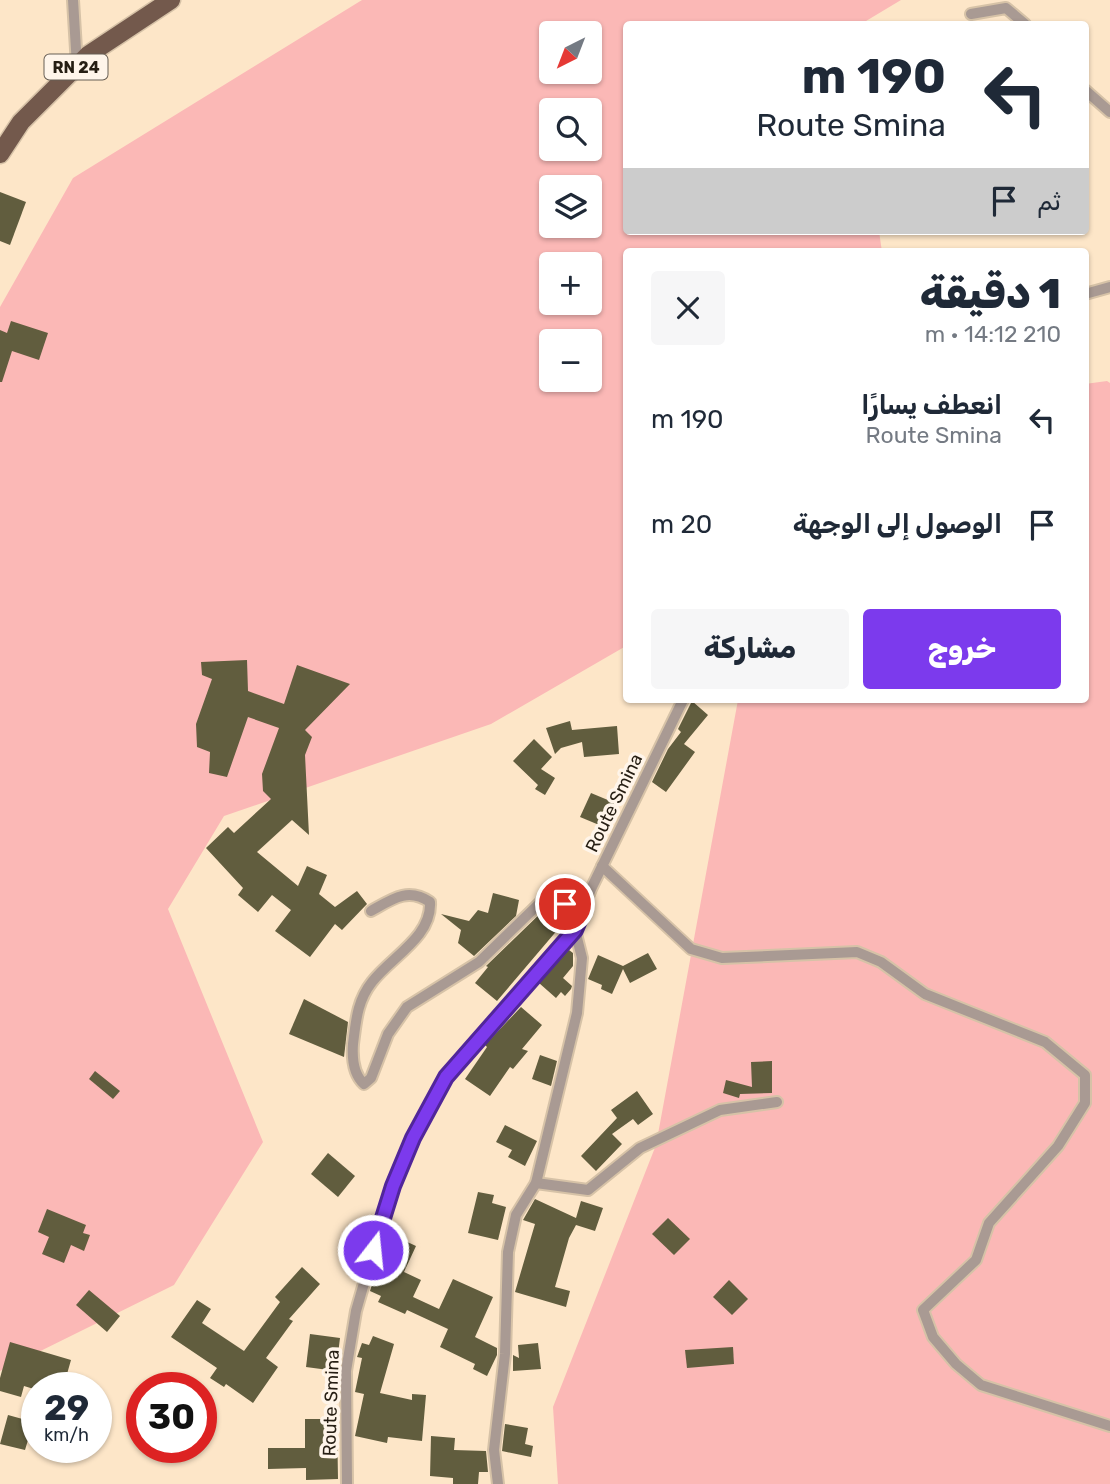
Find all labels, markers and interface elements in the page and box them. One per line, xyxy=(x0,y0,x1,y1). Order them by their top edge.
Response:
north arrow xyxy=(539,21,602,84)
map controls xyxy=(539,21,602,392)
text: 190 m xyxy=(802,47,946,105)
icon: left xyxy=(970,49,1061,140)
road number: RN 24 xyxy=(44,54,108,80)
button: search xyxy=(539,98,602,161)
text: Route Smina xyxy=(756,106,946,144)
button: layers xyxy=(539,175,602,238)
icon: arrive xyxy=(985,182,1023,220)
text: ثم xyxy=(1037,186,1061,217)
button: + xyxy=(539,252,602,315)
text: 1 دقيقة xyxy=(920,269,1061,319)
button: close xyxy=(651,271,725,345)
text: 210 m · 14:12 xyxy=(925,320,1061,348)
button: − xyxy=(539,329,602,392)
text: انعطف يسارًا xyxy=(861,390,1002,421)
icon: left xyxy=(1023,401,1061,439)
text: 190 m xyxy=(651,404,724,435)
text: Route Smina xyxy=(866,421,1002,449)
icon: arrive xyxy=(1023,506,1061,544)
text: 20 m xyxy=(651,509,712,540)
text: الوصول إلى الوجهة xyxy=(793,509,1002,540)
button: مشاركة xyxy=(651,609,849,689)
button: خروج xyxy=(863,609,1061,689)
street label: Route Smina xyxy=(581,750,647,856)
pin xyxy=(535,874,595,934)
icon: arrive xyxy=(546,885,584,923)
position arrow xyxy=(336,1213,410,1287)
street label: Route Smina xyxy=(318,1349,344,1457)
speed limit sign: 30 xyxy=(126,1372,217,1463)
text: 29 xyxy=(44,1387,89,1429)
text: km/h xyxy=(44,1424,89,1446)

